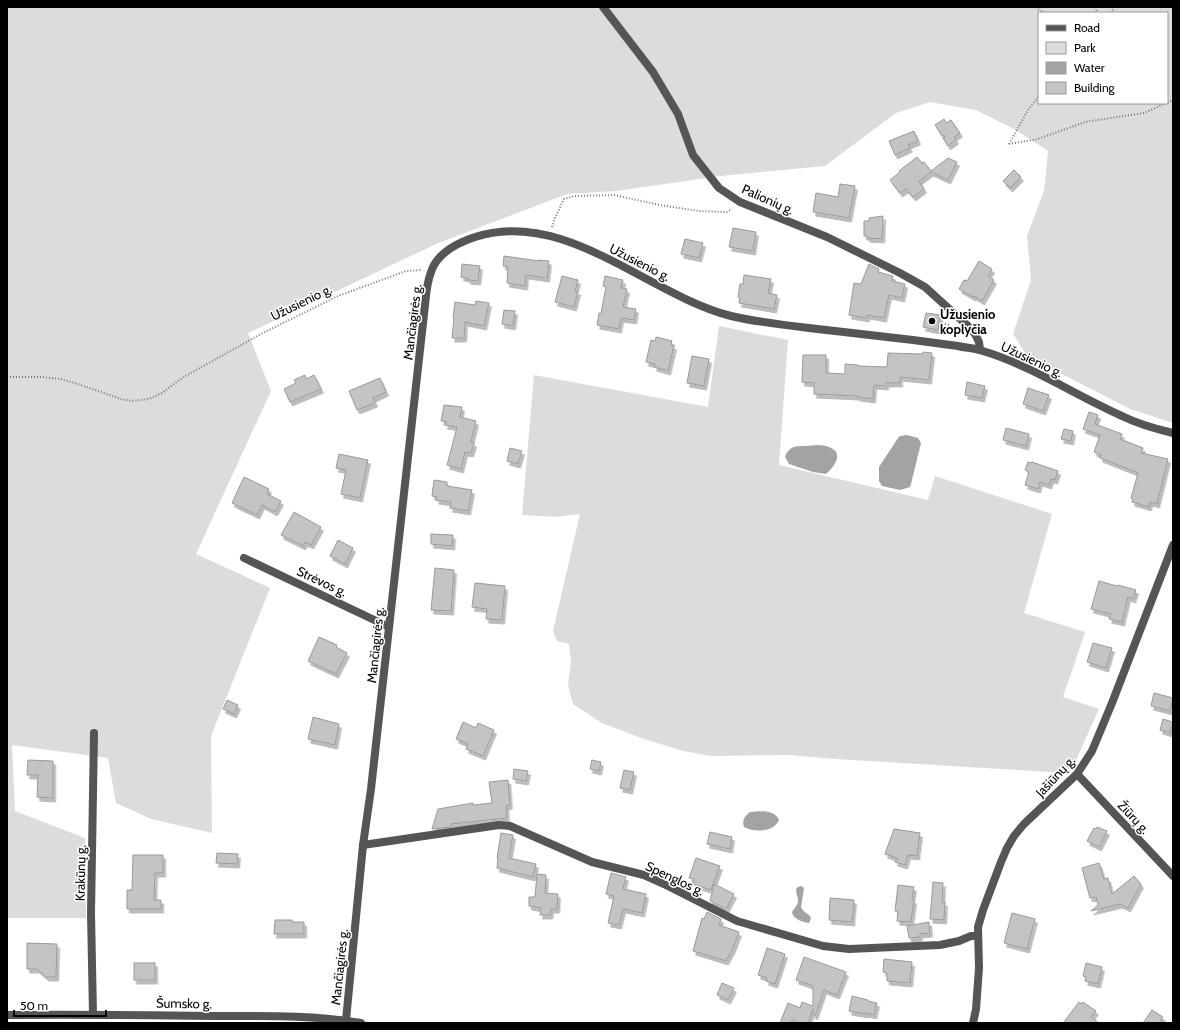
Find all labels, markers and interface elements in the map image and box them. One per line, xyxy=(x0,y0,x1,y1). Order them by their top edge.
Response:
legend xyxy=(1038,12,1168,104)
text: Road xyxy=(1074,20,1100,35)
text: Park xyxy=(1074,40,1096,55)
text: Water xyxy=(1074,60,1105,75)
text: Building xyxy=(1074,80,1116,95)
street label: Palionių g. xyxy=(739,180,797,218)
street label: Užusienio g. xyxy=(607,240,673,284)
street label: Užusienio g. xyxy=(268,280,335,324)
street label: Mančiagirės g. xyxy=(399,283,425,361)
place label: Užusienio koplyčia xyxy=(940,306,996,337)
marker: Užusienio koplyčia xyxy=(927,316,937,326)
street label: Užusienio g. xyxy=(999,338,1066,380)
street label: Strėvos g. xyxy=(294,562,350,600)
street label: Mančiagirės g. xyxy=(363,606,387,684)
street label: Jašiūnų g. xyxy=(1031,752,1078,801)
street label: Žiūrų g. xyxy=(1115,796,1154,837)
street label: Krakūnų g. xyxy=(72,844,88,901)
street label: Spenglos g. xyxy=(643,857,707,899)
street label: Mančiagirės g. xyxy=(327,928,351,1006)
scale bar xyxy=(14,992,106,1018)
street label: Šumsko g. xyxy=(156,994,212,1011)
text: 50 m xyxy=(20,998,48,1013)

